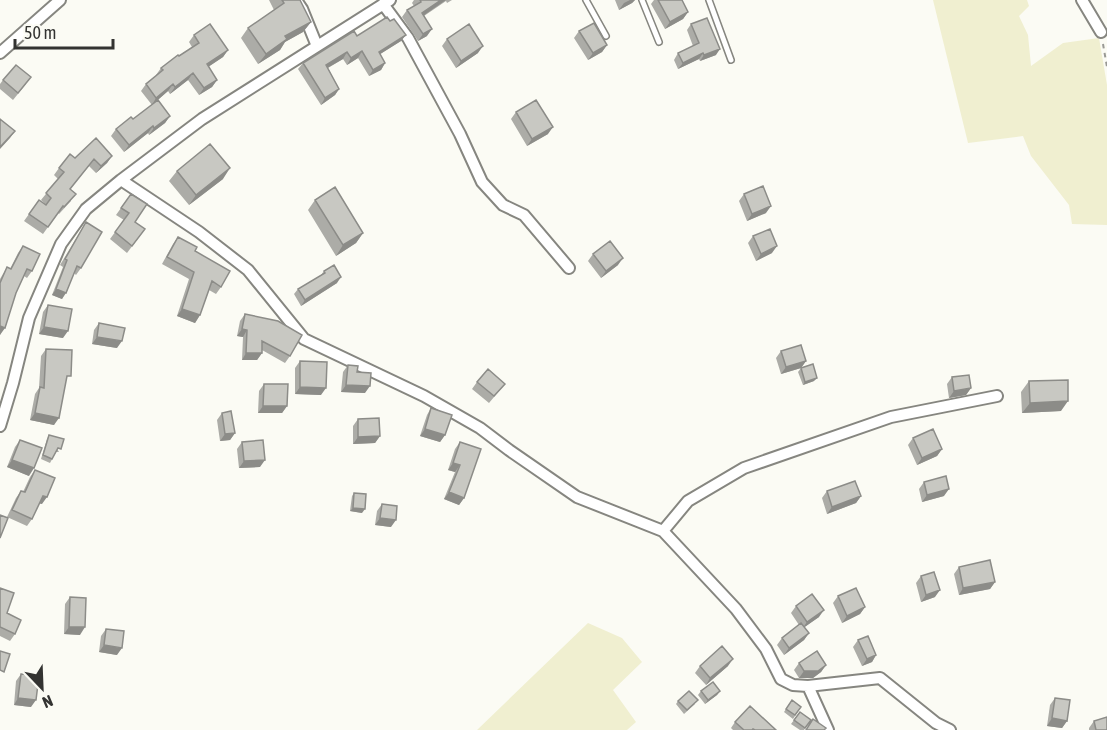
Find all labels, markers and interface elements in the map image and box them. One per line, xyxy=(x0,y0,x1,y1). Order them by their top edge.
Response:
scale bar xyxy=(15,12,112,50)
text: 50 m xyxy=(24,22,56,43)
north arrow xyxy=(12,658,72,718)
text: N xyxy=(40,692,56,712)

